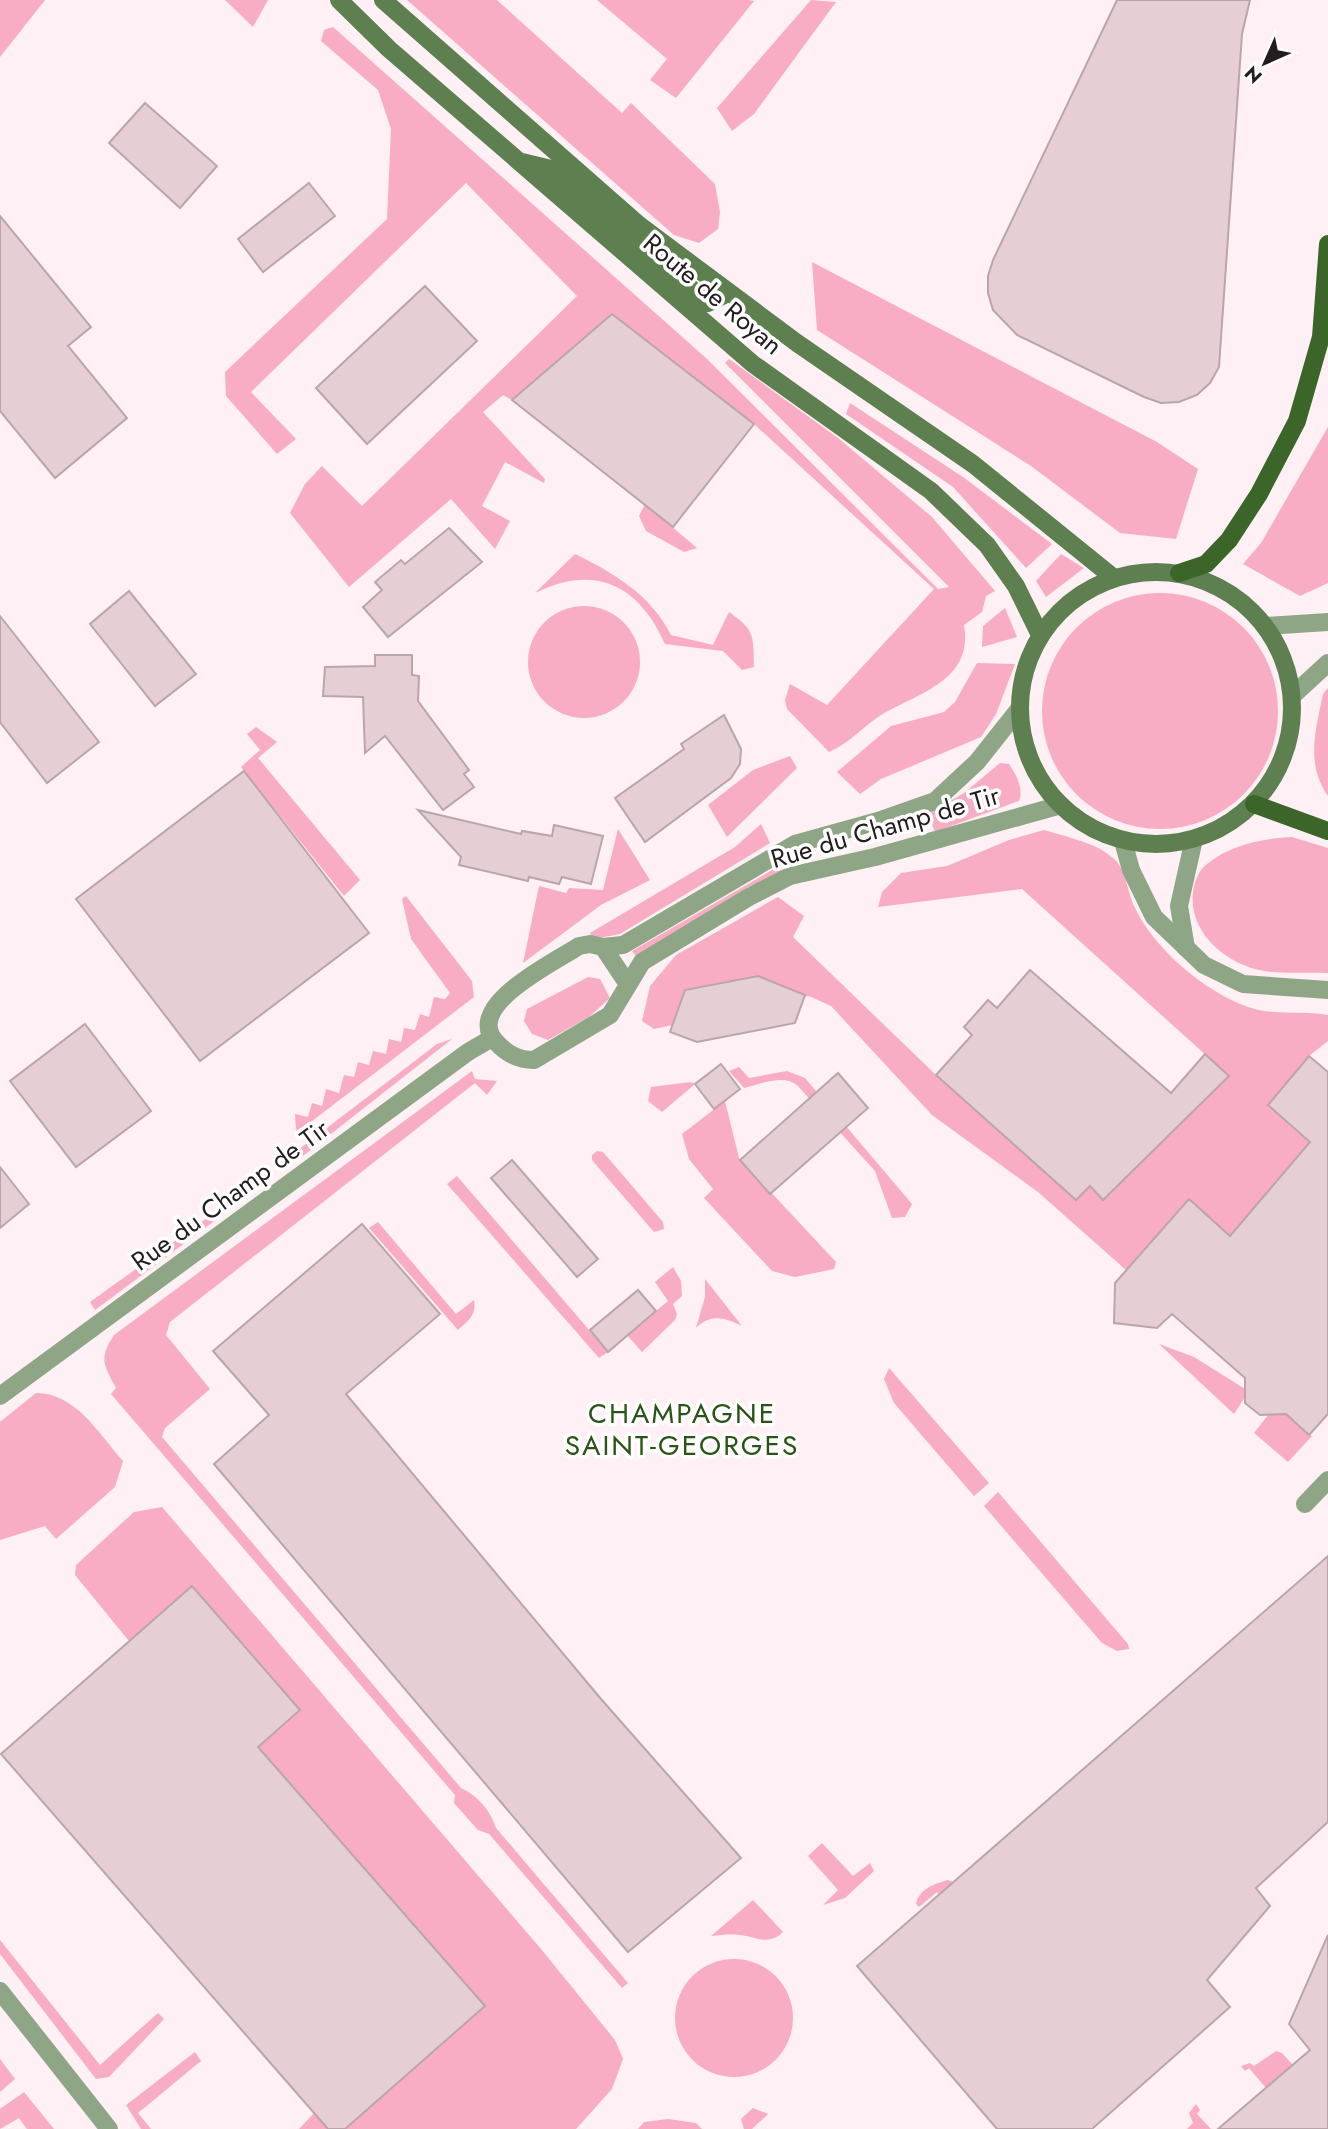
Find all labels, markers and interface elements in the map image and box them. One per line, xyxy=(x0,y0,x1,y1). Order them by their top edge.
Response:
north arrow xyxy=(1230,28,1300,98)
text: N xyxy=(1238,60,1268,90)
street label: Route de Royan xyxy=(635,224,791,364)
street label: Rue du Champ de Tir xyxy=(766,776,1004,878)
street label: Rue du Champ de Tir xyxy=(123,1110,337,1280)
district label: CHAMPAGNE SAINT-GEORGES xyxy=(565,1393,799,1466)

